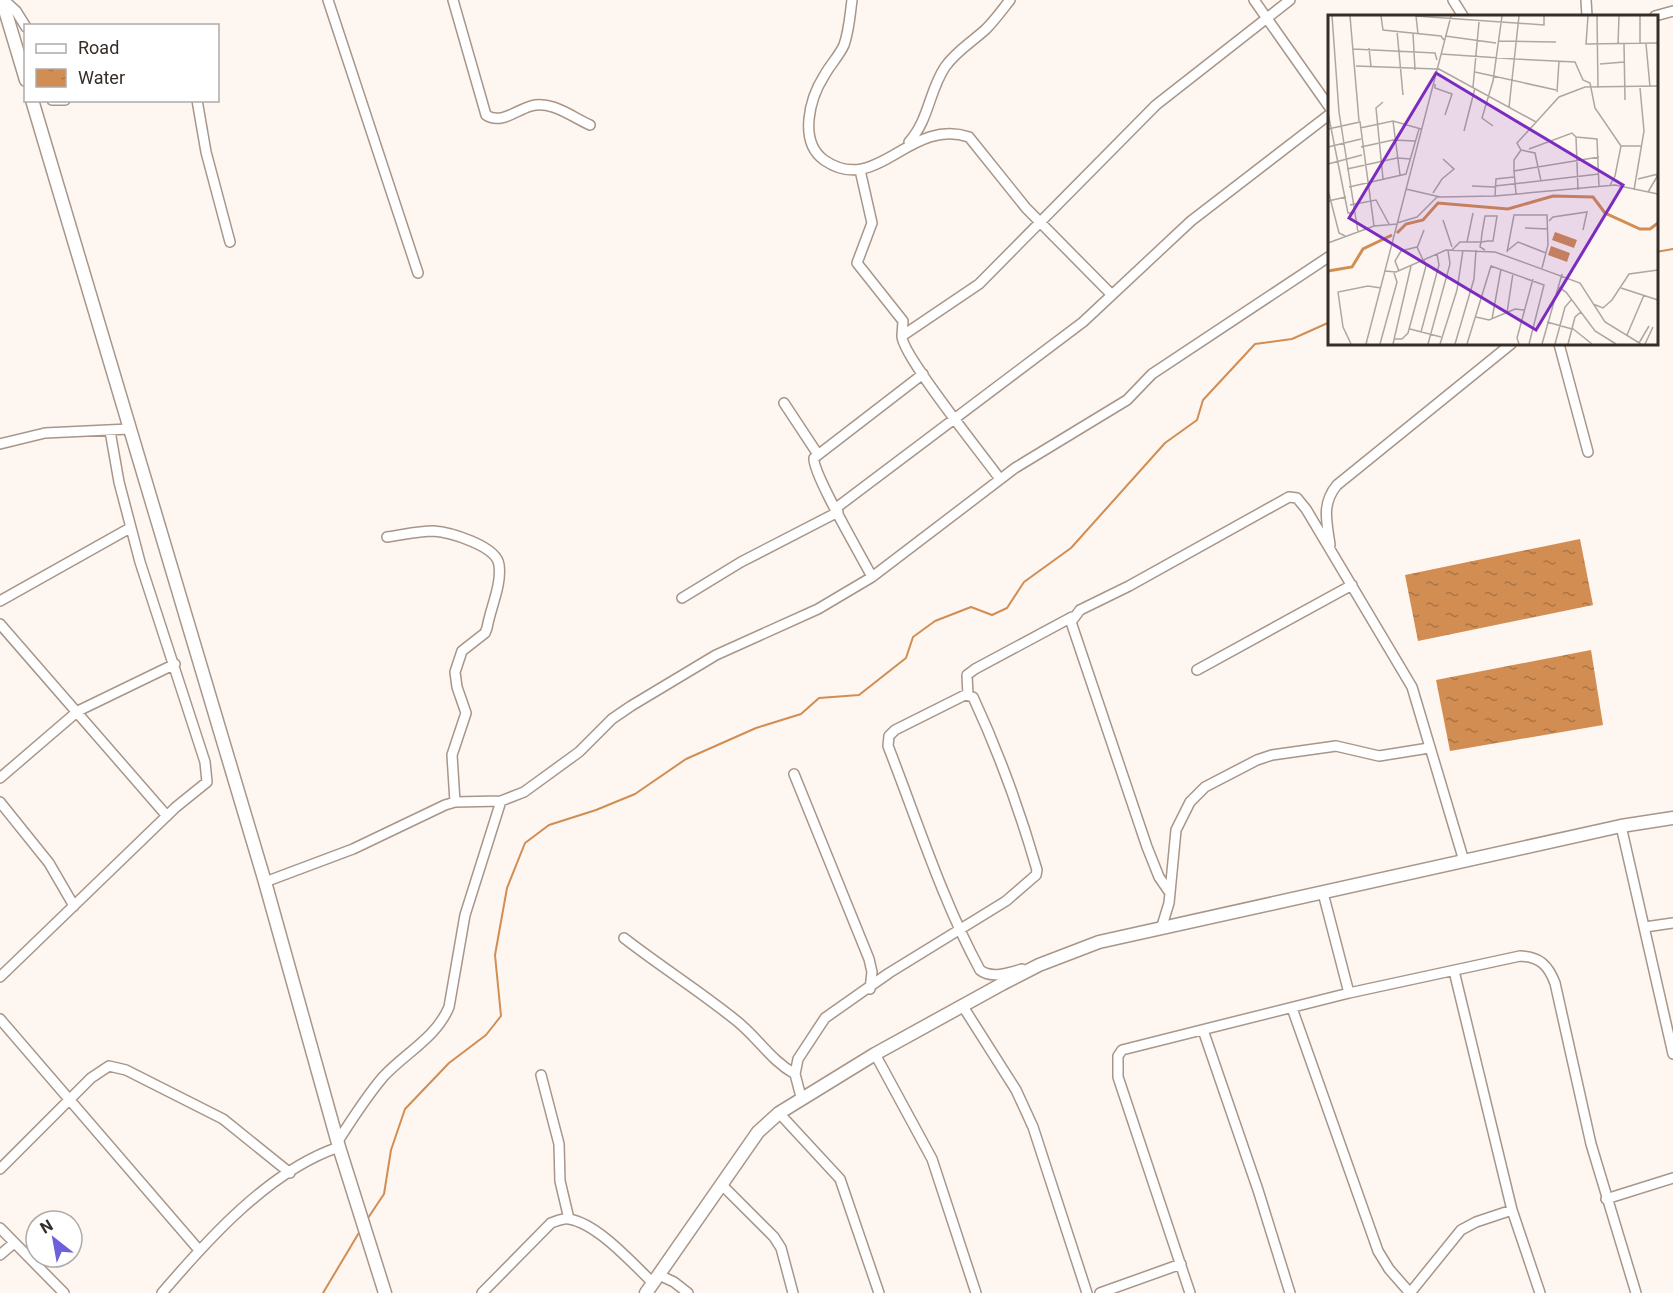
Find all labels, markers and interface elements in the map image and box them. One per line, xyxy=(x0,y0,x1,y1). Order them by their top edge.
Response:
inset map xyxy=(1328,15,1658,345)
legend xyxy=(24,24,219,102)
text: Road xyxy=(78,37,119,58)
text: Water xyxy=(78,67,125,88)
north arrow xyxy=(24,1209,84,1269)
text: N xyxy=(37,1216,56,1238)

